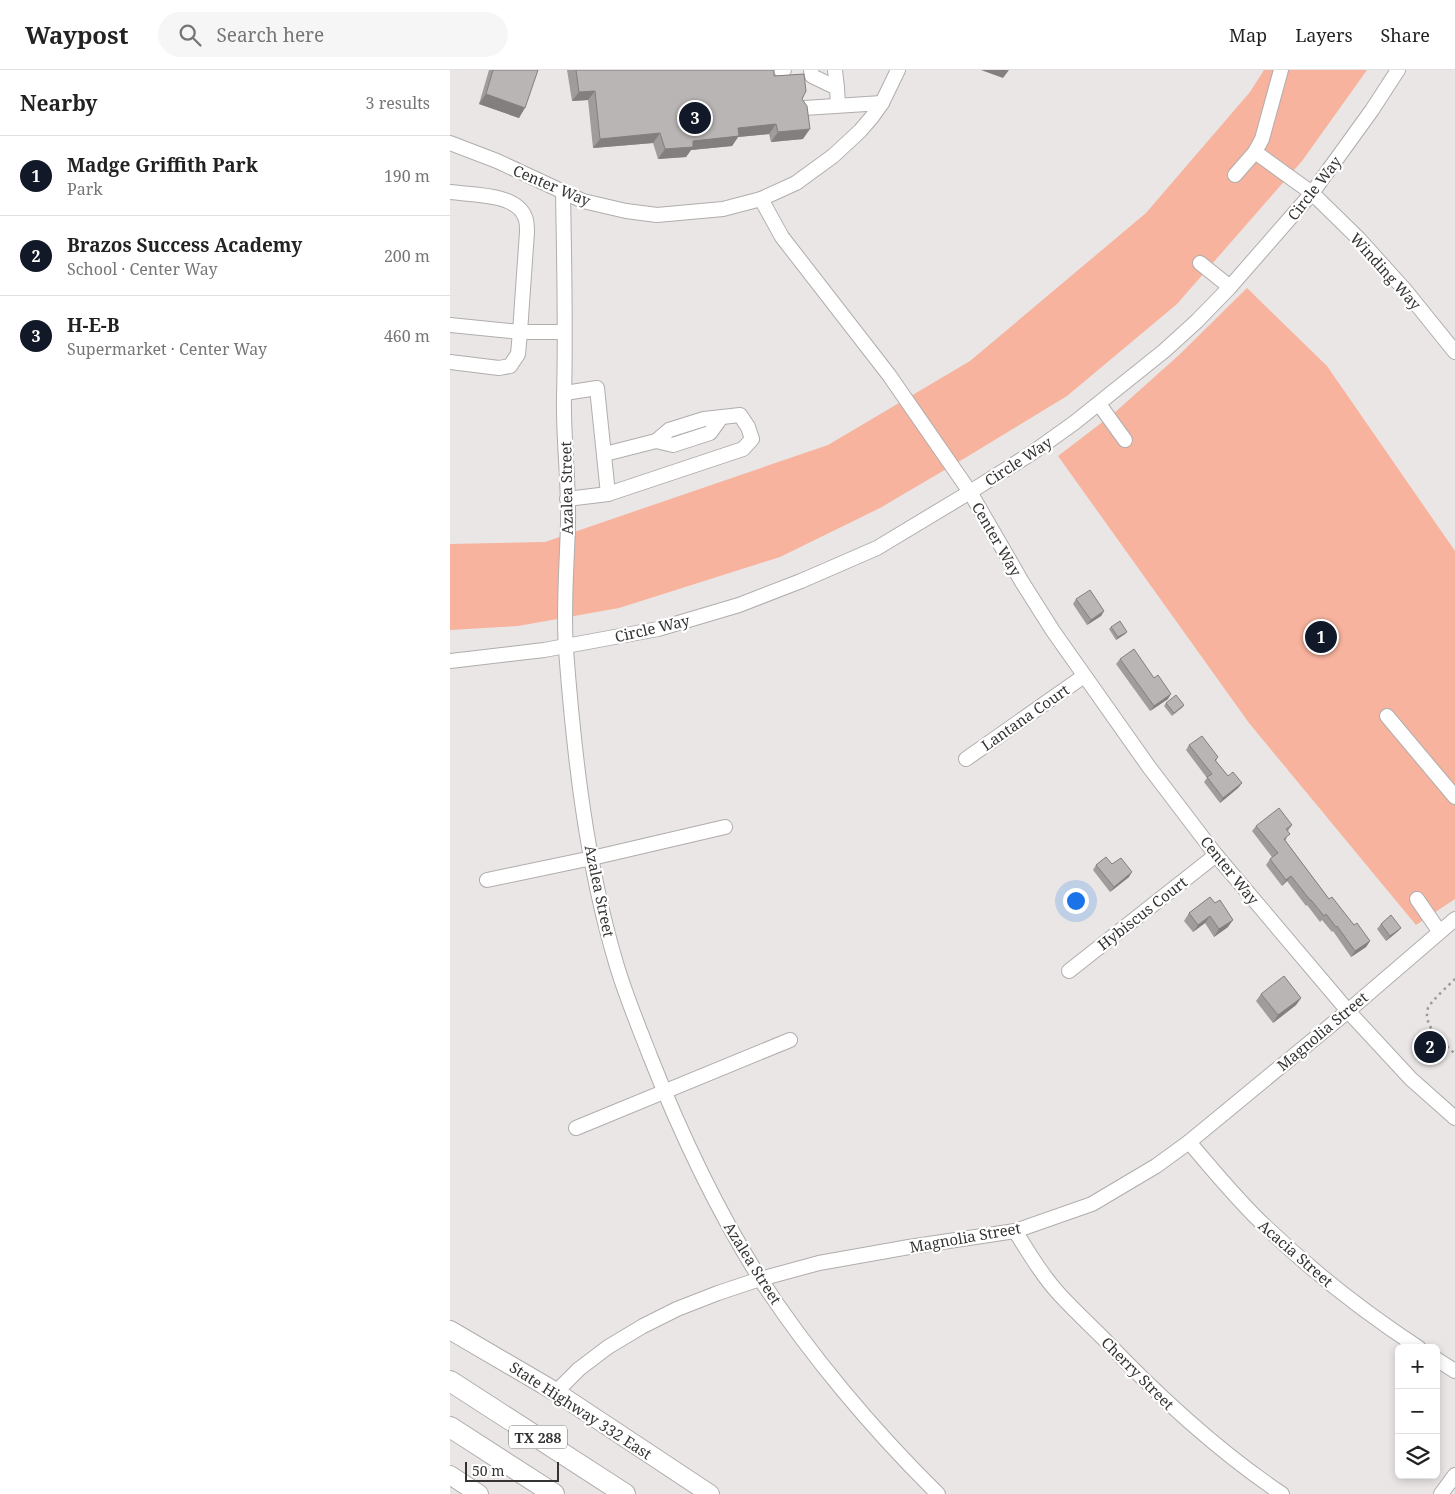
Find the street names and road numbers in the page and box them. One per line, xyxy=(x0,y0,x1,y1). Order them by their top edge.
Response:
street label: Circle Way xyxy=(1283,151,1346,224)
street label: Center Way xyxy=(510,160,594,211)
street label: Winding Way xyxy=(1346,228,1426,314)
street label: Circle Way xyxy=(981,432,1056,490)
street label: Azalea Street xyxy=(555,441,577,535)
street label: Center Way xyxy=(968,498,1027,580)
street label: Circle Way xyxy=(613,610,692,646)
street label: Lantana Court xyxy=(977,679,1073,755)
street label: Center Way xyxy=(1196,832,1264,909)
street label: Azalea Street xyxy=(580,843,620,939)
street label: Hybiscus Court xyxy=(1093,872,1191,954)
street label: Magnolia Street xyxy=(1272,987,1372,1075)
street label: Acacia Street xyxy=(1255,1215,1337,1291)
street label: Magnolia Street xyxy=(908,1217,1022,1257)
street label: Azalea Street xyxy=(720,1218,786,1308)
street label: Cherry Street xyxy=(1097,1332,1179,1414)
street label: State Highway 332 East xyxy=(506,1356,656,1464)
road number: TX 288 xyxy=(509,1425,567,1448)

